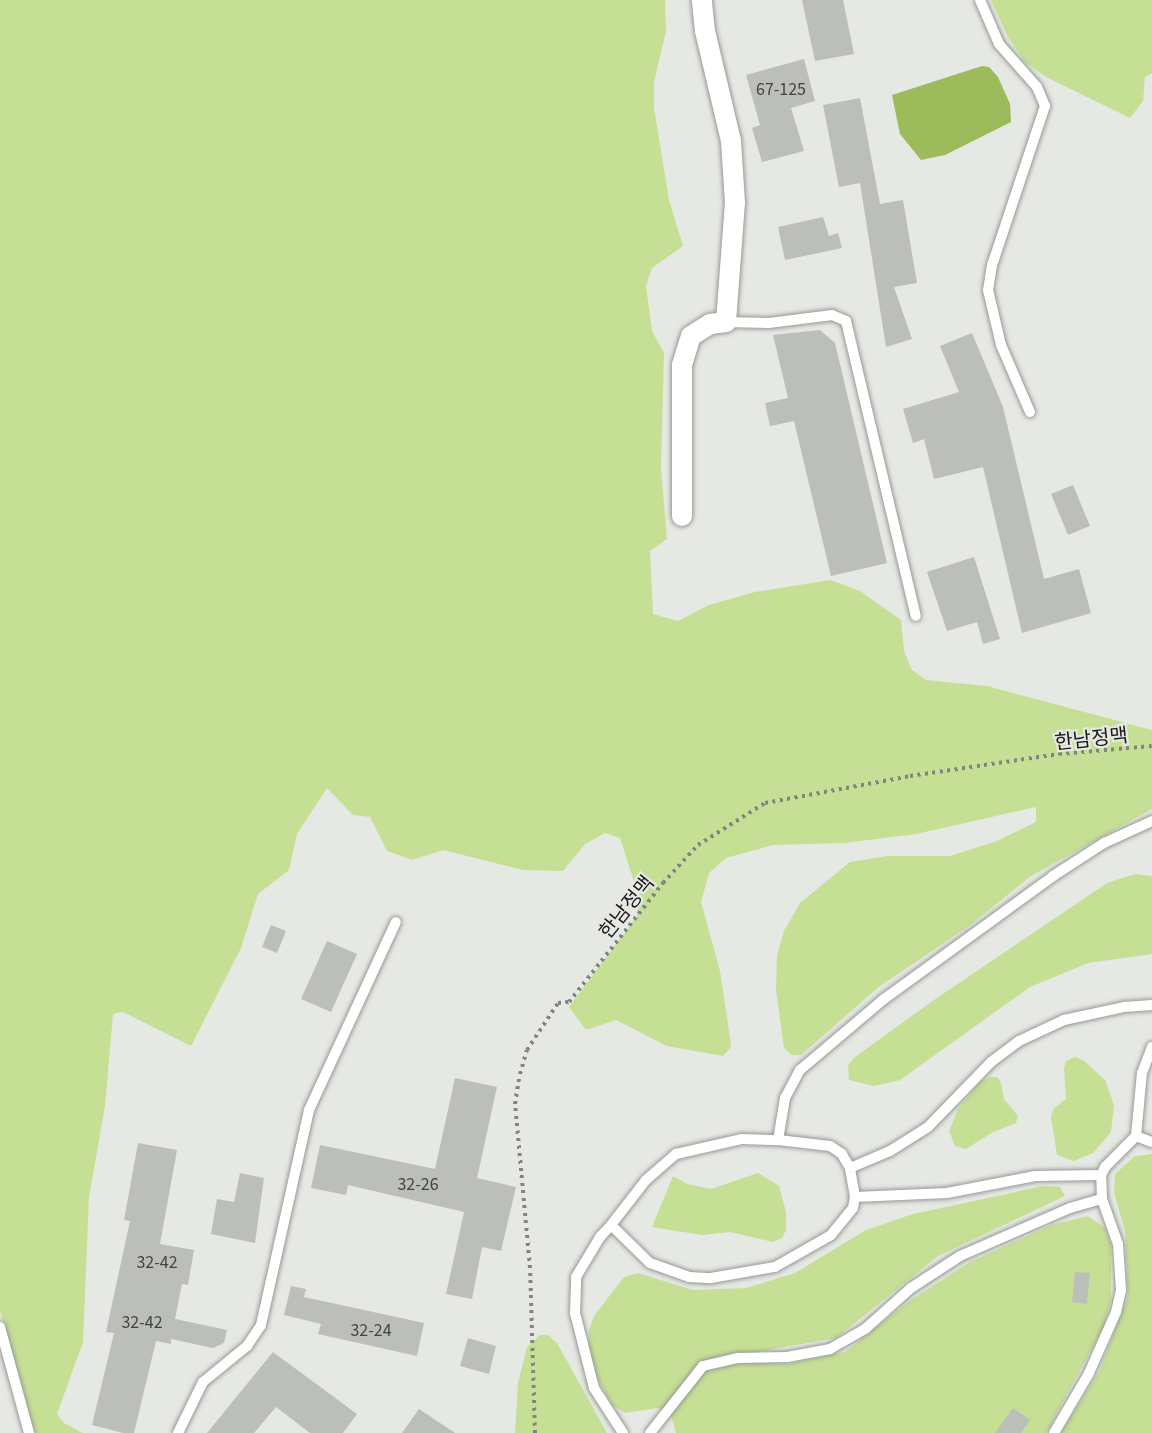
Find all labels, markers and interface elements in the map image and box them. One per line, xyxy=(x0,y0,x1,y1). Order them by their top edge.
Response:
house number: 67-125 xyxy=(756,78,806,98)
street label: 한남정맥 xyxy=(1053,721,1129,753)
street label: 한남정맥 xyxy=(593,870,657,942)
house number: 32-26 xyxy=(397,1173,439,1193)
house number: 32-42 xyxy=(136,1251,178,1271)
house number: 32-42 xyxy=(121,1311,163,1331)
house number: 32-24 xyxy=(350,1319,392,1339)

